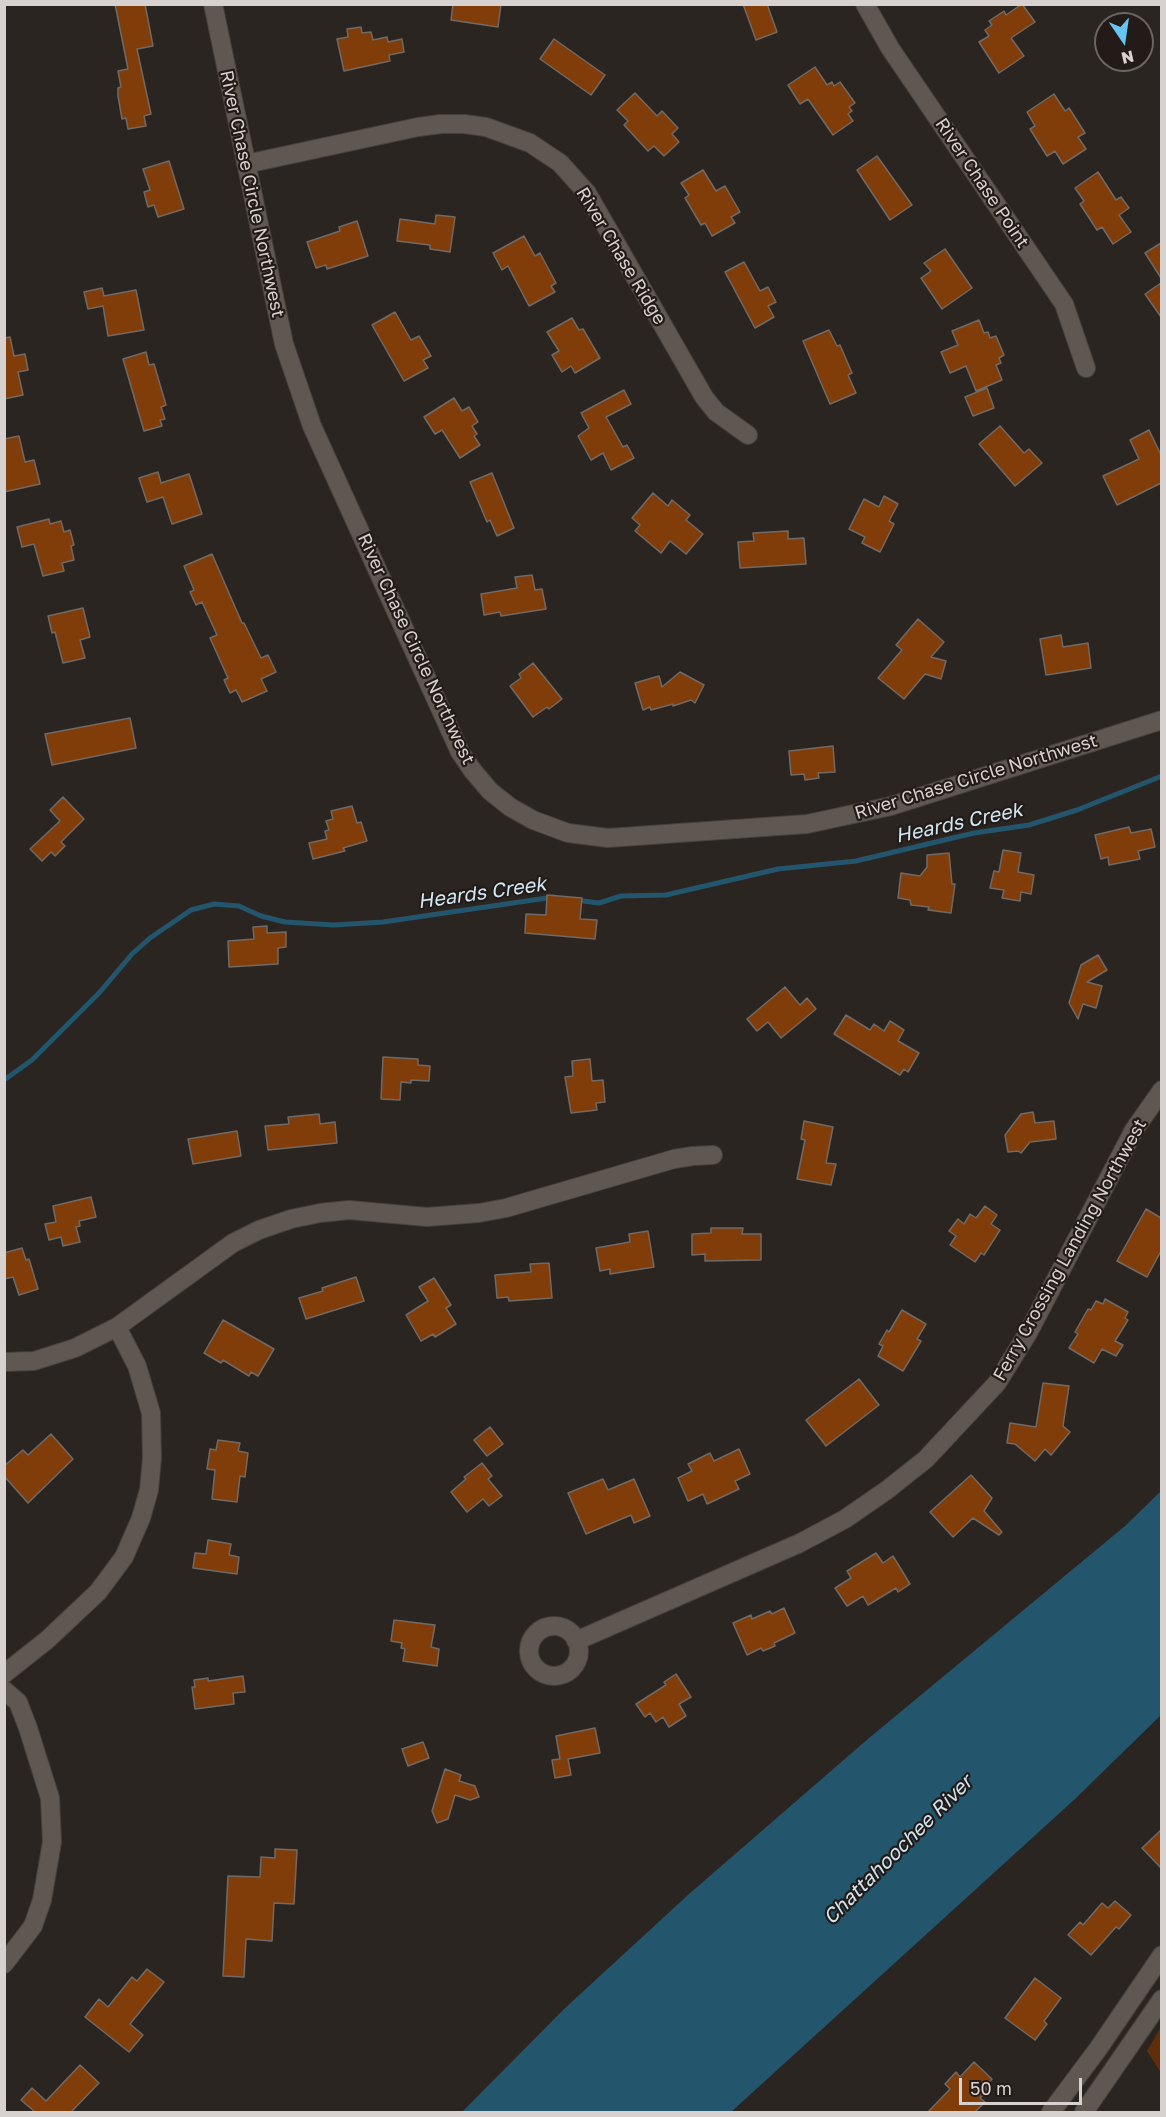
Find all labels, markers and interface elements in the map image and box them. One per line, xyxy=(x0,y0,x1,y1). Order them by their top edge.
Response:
north arrow xyxy=(1094,12,1154,72)
text: N xyxy=(1119,46,1136,69)
street label: River Chase Circle Northwest xyxy=(215,68,289,320)
street label: River Chase Point xyxy=(931,114,1033,252)
street label: River Chase Ridge xyxy=(571,183,671,329)
street label: River Chase Circle Northwest xyxy=(353,530,479,768)
street label: River Chase Circle Northwest xyxy=(852,730,1100,824)
water label: Heards Creek xyxy=(893,798,1025,848)
water label: Heards Creek xyxy=(416,872,548,914)
street label: Ferry Crossing Landing Northwest xyxy=(989,1115,1151,1385)
water label: Chattahoochee River xyxy=(818,1770,978,1930)
scale bar xyxy=(962,2066,1085,2104)
text: 50 m xyxy=(970,2077,1012,2099)

